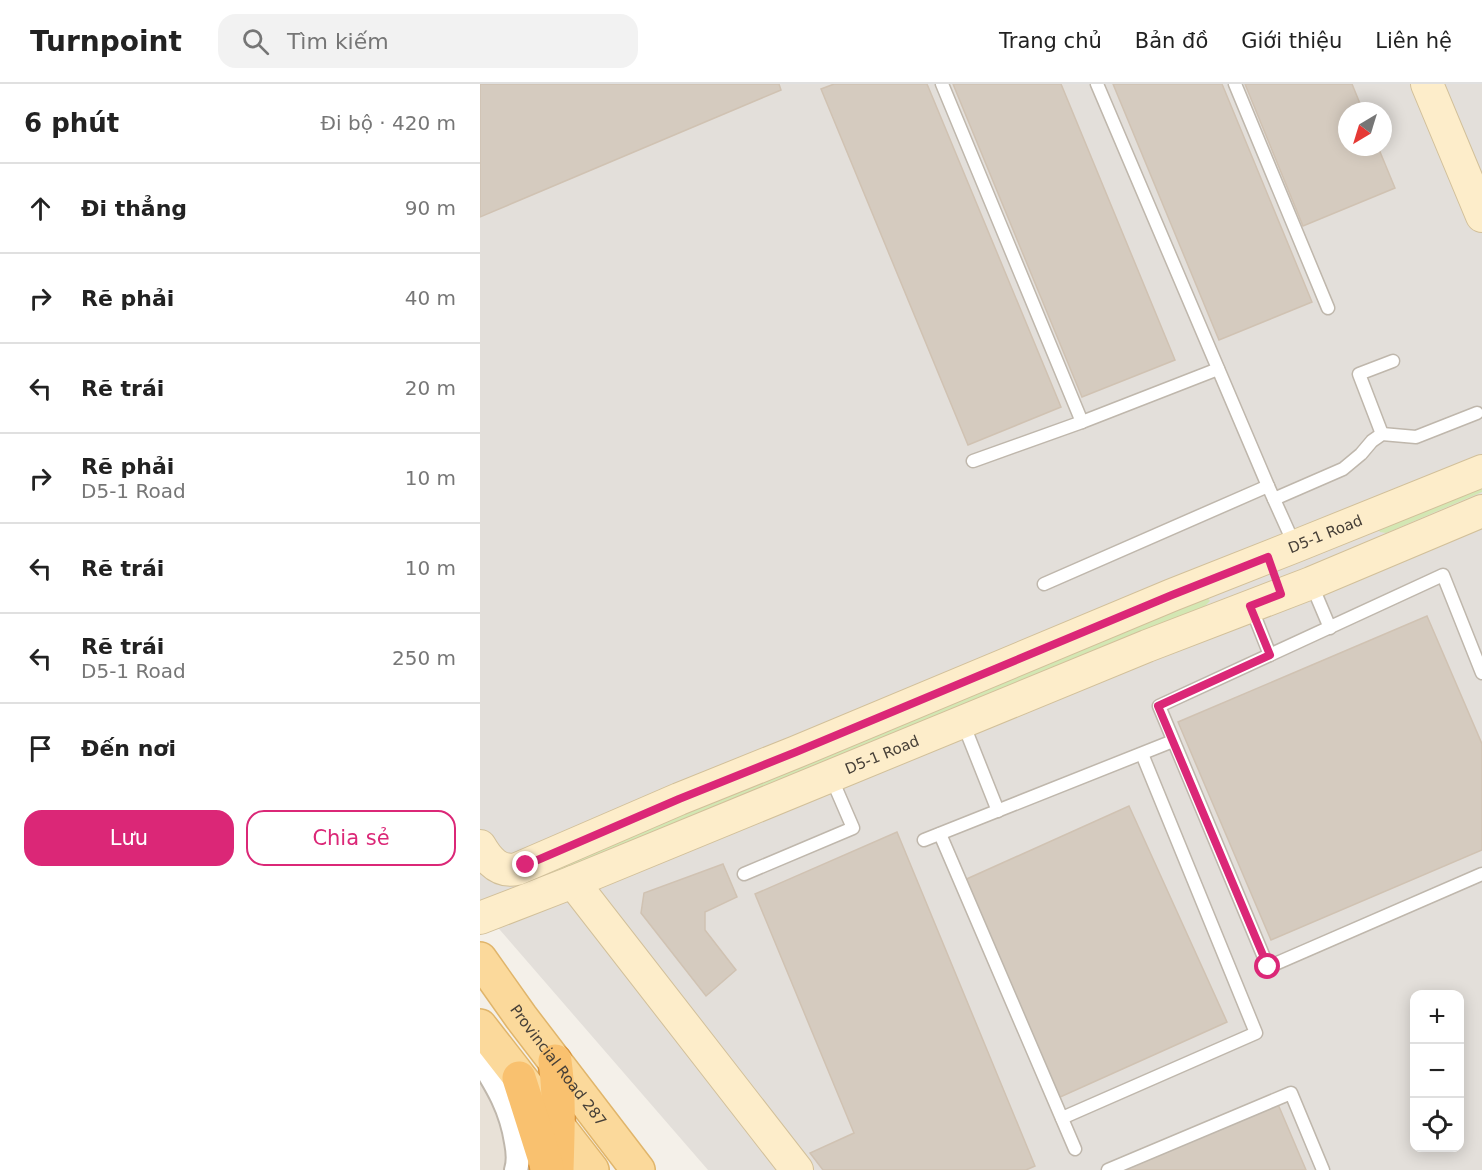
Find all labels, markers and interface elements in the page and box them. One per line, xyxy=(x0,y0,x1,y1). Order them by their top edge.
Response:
search box xyxy=(218,14,638,68)
text: Turnpoint xyxy=(30,25,182,58)
icon: search xyxy=(239,25,272,58)
text: Tìm kiếm xyxy=(287,29,389,54)
text: Trang chủ xyxy=(999,29,1102,53)
text: Bản đồ xyxy=(1135,29,1208,53)
text: Giới thiệu xyxy=(1241,29,1342,53)
text: Liên hệ xyxy=(1375,29,1452,53)
north arrow xyxy=(1338,102,1392,156)
text: 6 phút xyxy=(24,108,119,138)
text: Đi bộ · 420 m xyxy=(321,111,456,135)
icon: ahead xyxy=(24,192,57,225)
text: Đi thẳng xyxy=(81,196,187,221)
text: 90 m xyxy=(405,196,456,220)
icon: right xyxy=(24,282,57,315)
text: Rẽ phải xyxy=(81,286,174,311)
text: 40 m xyxy=(405,286,456,310)
icon: left xyxy=(24,372,57,405)
text: Rẽ trái xyxy=(81,376,164,401)
text: 20 m xyxy=(405,376,456,400)
text: Rẽ phải xyxy=(81,454,174,479)
icon: right xyxy=(24,462,57,495)
text: 10 m xyxy=(405,466,456,490)
text: D5-1 Road xyxy=(81,479,186,503)
street label: D5-1 Road xyxy=(1286,511,1365,557)
icon: left xyxy=(24,552,57,585)
text: Rẽ trái xyxy=(81,556,164,581)
text: 10 m xyxy=(405,556,456,580)
text: Rẽ trái xyxy=(81,634,164,659)
icon: left xyxy=(24,642,57,675)
text: 250 m xyxy=(392,646,456,670)
text: D5-1 Road xyxy=(81,659,186,683)
icon: arrive xyxy=(24,732,57,765)
street label: D5-1 Road xyxy=(842,732,922,778)
text: Đến nơi xyxy=(81,736,176,761)
button: Lưu xyxy=(24,810,234,866)
button: Chia sẻ xyxy=(246,810,456,866)
route end xyxy=(512,851,538,877)
route start xyxy=(1254,953,1280,979)
map controls xyxy=(1410,990,1464,1152)
button: + xyxy=(1410,990,1464,1044)
street label: Provincial Road 287 xyxy=(506,1001,610,1130)
button: − xyxy=(1410,1044,1464,1098)
button: locate xyxy=(1410,1098,1464,1152)

